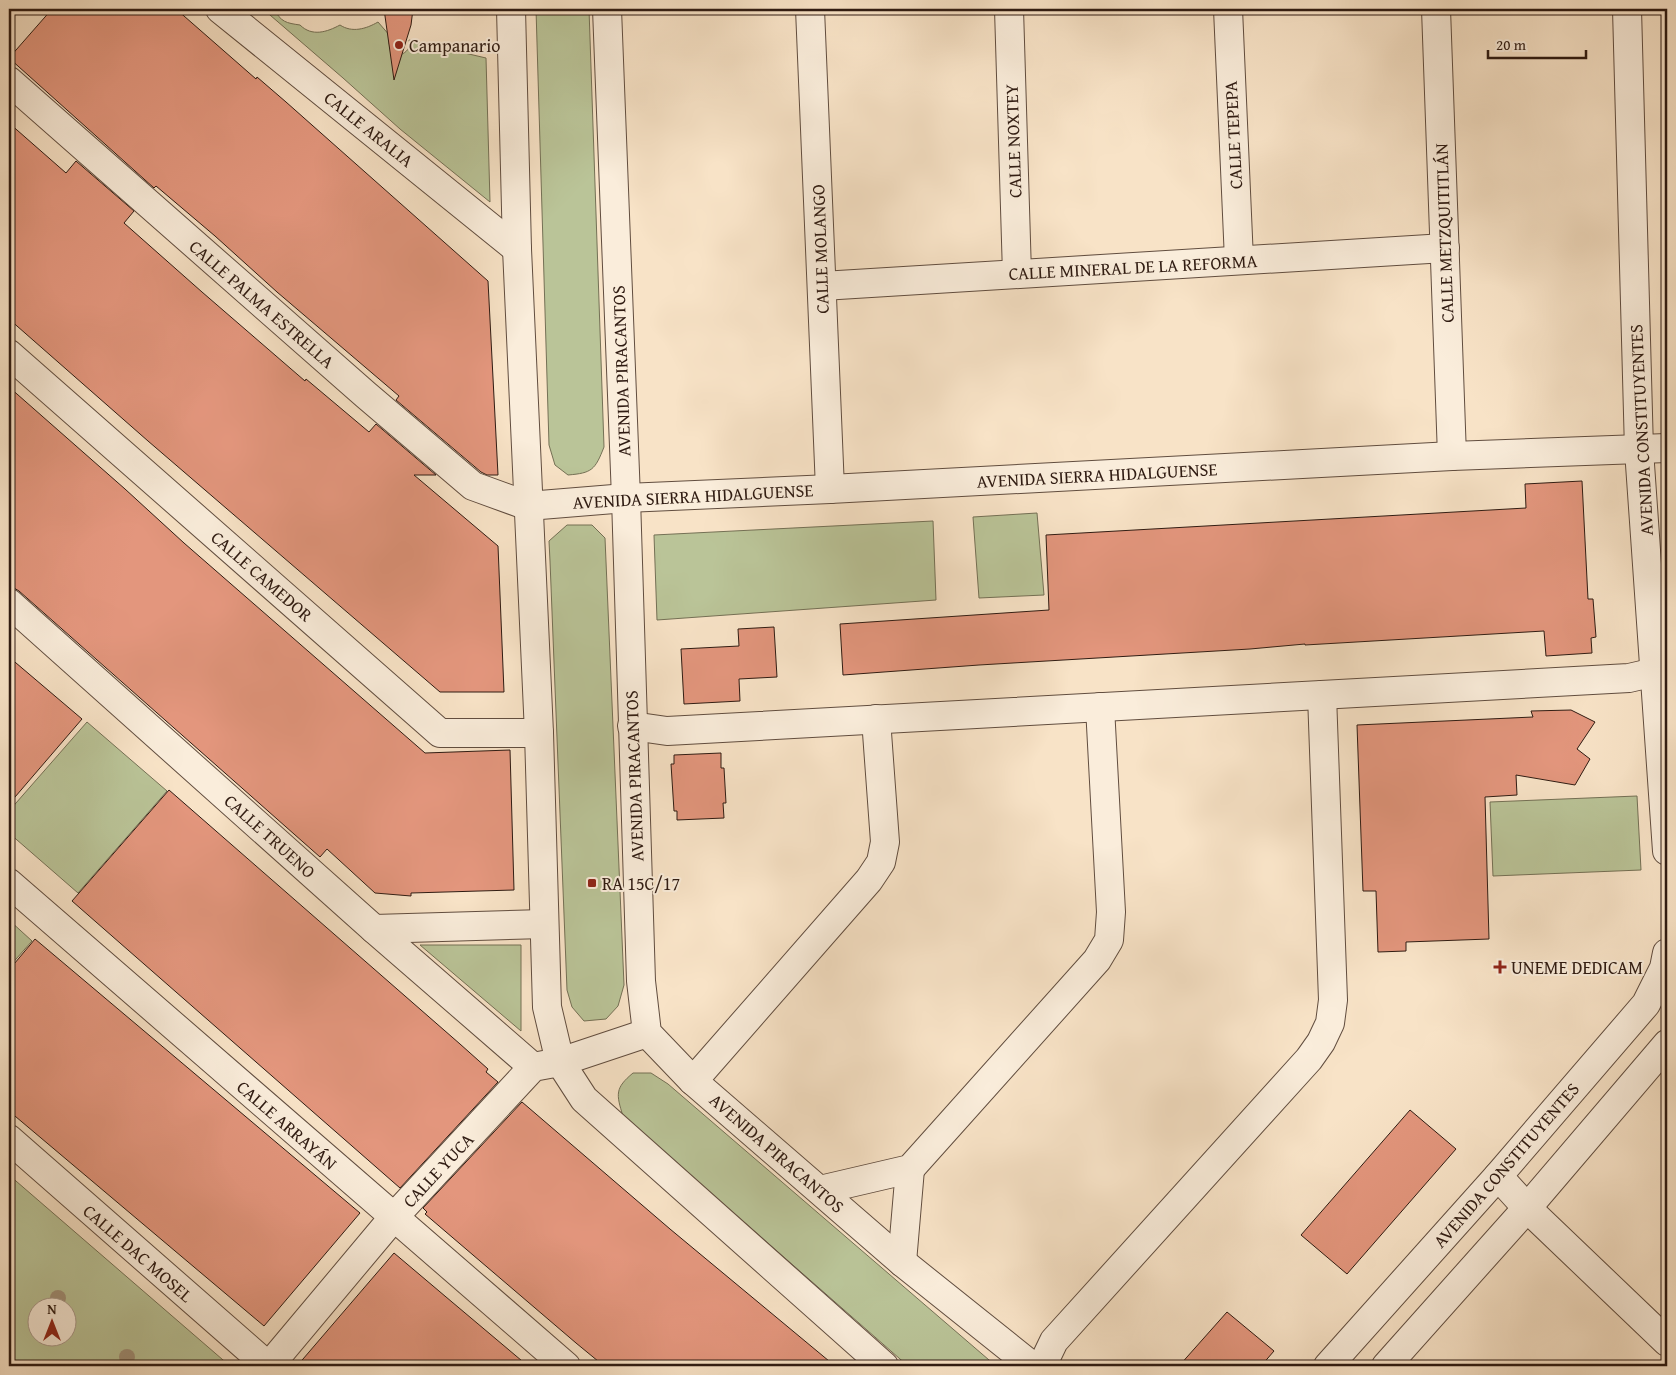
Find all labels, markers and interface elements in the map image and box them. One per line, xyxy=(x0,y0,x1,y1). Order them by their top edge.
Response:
scale bar xyxy=(1488,28,1586,60)
place label: Campanario xyxy=(409,32,501,59)
text: 20 m xyxy=(1496,34,1527,55)
marker: Campanario xyxy=(393,39,405,51)
street label: CALLE TEPEPA xyxy=(1217,80,1249,190)
street label: CALLE NOXTEY xyxy=(998,83,1028,199)
street label: CALLE ARALIA xyxy=(318,84,420,174)
street label: CALLE METZQUITITLÁN xyxy=(1427,142,1461,323)
street label: CALLE MOLANGO xyxy=(804,184,836,314)
street label: CALLE PALMA ESTRELLA xyxy=(183,233,341,375)
street label: CALLE MINERAL DE LA REFORMA xyxy=(1008,247,1258,287)
street label: AVENIDA PIRACANTOS xyxy=(605,285,637,457)
street label: AVENIDA CONSTITUYENTES xyxy=(1622,323,1660,536)
street label: AVENIDA SIERRA HIDALGUENSE xyxy=(976,455,1218,495)
street label: AVENIDA SIERRA HIDALGUENSE xyxy=(572,476,814,516)
street label: CALLE CAMEDOR xyxy=(205,524,319,628)
street label: AVENIDA PIRACANTOS xyxy=(618,690,650,862)
street label: CALLE TRUENO xyxy=(218,788,322,885)
place label: RA 15C/17 xyxy=(602,870,680,897)
marker: RA 15C/17 xyxy=(586,877,598,889)
place label: UNEME DEDICAM xyxy=(1511,954,1643,981)
marker: UNEME DEDICAM xyxy=(1493,960,1507,974)
street label: CALLE ARRAYÁN xyxy=(231,1074,343,1176)
street label: AVENIDA CONSTITUYENTES xyxy=(1426,1076,1586,1254)
street label: AVENIDA PIRACANTOS xyxy=(704,1087,851,1219)
street label: CALLE YUCA xyxy=(396,1126,480,1213)
street label: CALLE DAC MOSEL xyxy=(77,1198,199,1309)
north arrow xyxy=(28,1298,78,1348)
text: N xyxy=(47,1299,57,1319)

